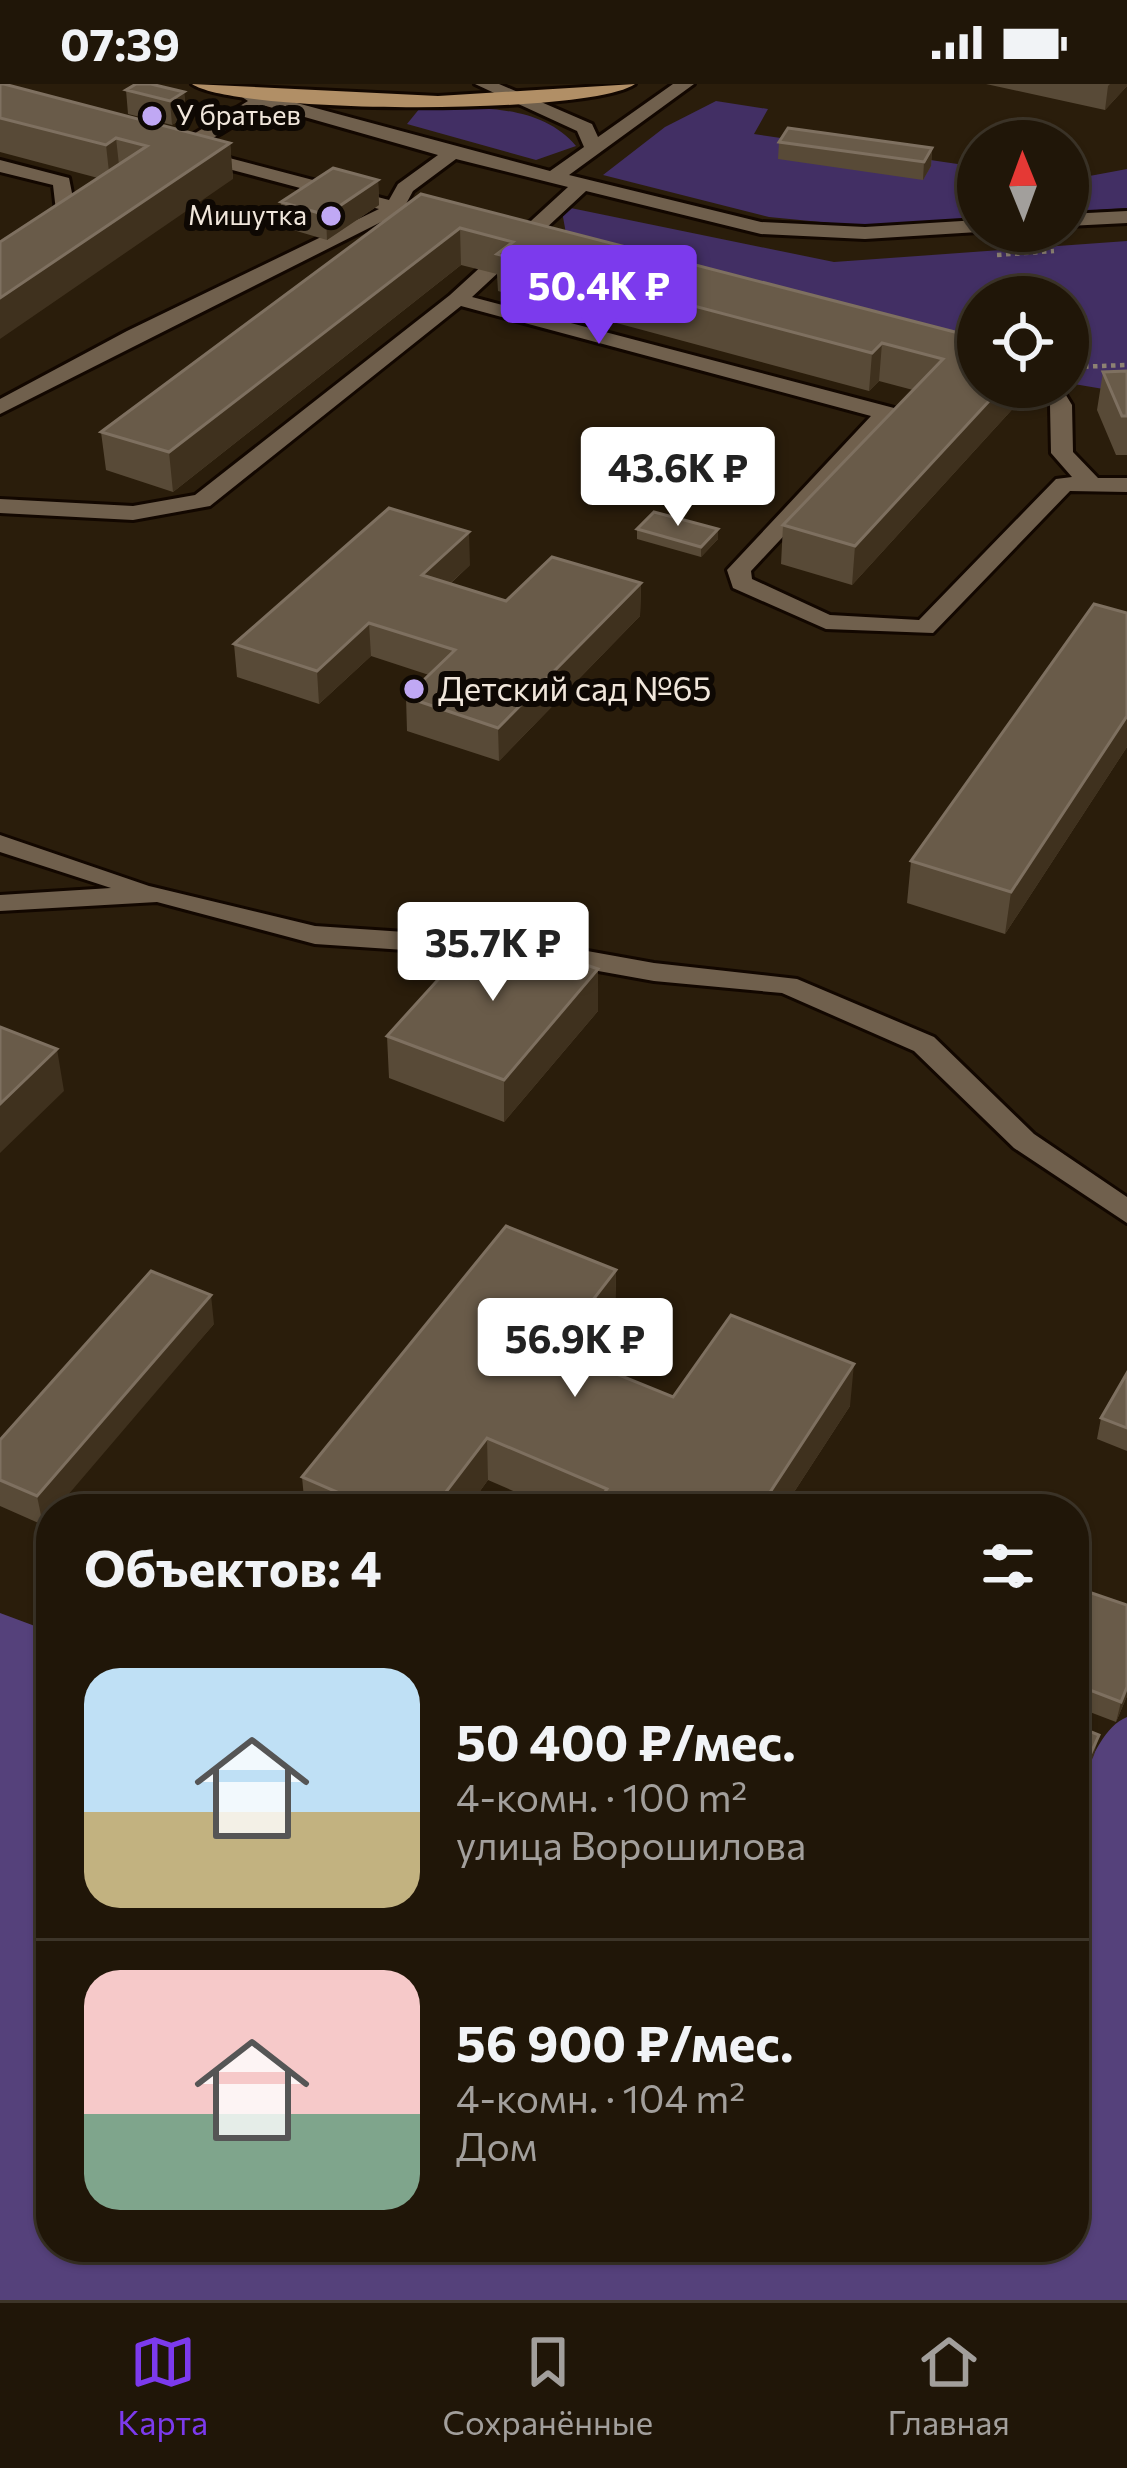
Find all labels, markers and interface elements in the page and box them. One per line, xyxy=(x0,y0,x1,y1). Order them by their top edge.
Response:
text: 07:39 xyxy=(60,15,180,70)
place label: У братьев xyxy=(176,98,301,131)
marker: У братьев xyxy=(139,103,165,129)
north arrow xyxy=(957,120,1089,252)
map controls xyxy=(957,120,1089,408)
place label: Мишутка xyxy=(188,198,307,231)
marker: Мишутка xyxy=(318,203,344,229)
pin: 50.4K ₽ xyxy=(488,245,710,347)
text: 50.4K ₽ xyxy=(528,260,670,308)
button: locate xyxy=(957,276,1089,408)
pin: 43.6K ₽ xyxy=(567,427,789,529)
text: 43.6K ₽ xyxy=(608,442,748,490)
place label: Детский сад №65 xyxy=(438,667,711,708)
marker: Детский сад №65 xyxy=(401,676,427,702)
pin: 35.7K ₽ xyxy=(382,902,604,1004)
text: 35.7K ₽ xyxy=(425,917,561,965)
pin: 56.9K ₽ xyxy=(464,1298,686,1400)
text: 56.9K ₽ xyxy=(505,1313,645,1361)
icon: filters xyxy=(975,1533,1041,1599)
text: Объектов: 4 xyxy=(84,1535,382,1598)
text: 50 400 ₽/мес. xyxy=(456,1709,796,1772)
icon: home xyxy=(180,1716,324,1860)
text: 4-комн. · 100 m² xyxy=(456,1772,747,1820)
text: улица Ворошилова xyxy=(456,1820,806,1868)
text: 56 900 ₽/мес. xyxy=(456,2010,794,2073)
icon: home xyxy=(180,2018,324,2162)
text: 4-комн. · 104 m² xyxy=(456,2073,745,2121)
text: Дом xyxy=(456,2121,538,2169)
tab: Карта xyxy=(117,2329,208,2442)
tab: Сохранённые xyxy=(442,2329,653,2442)
tab: Главная xyxy=(887,2329,1010,2442)

